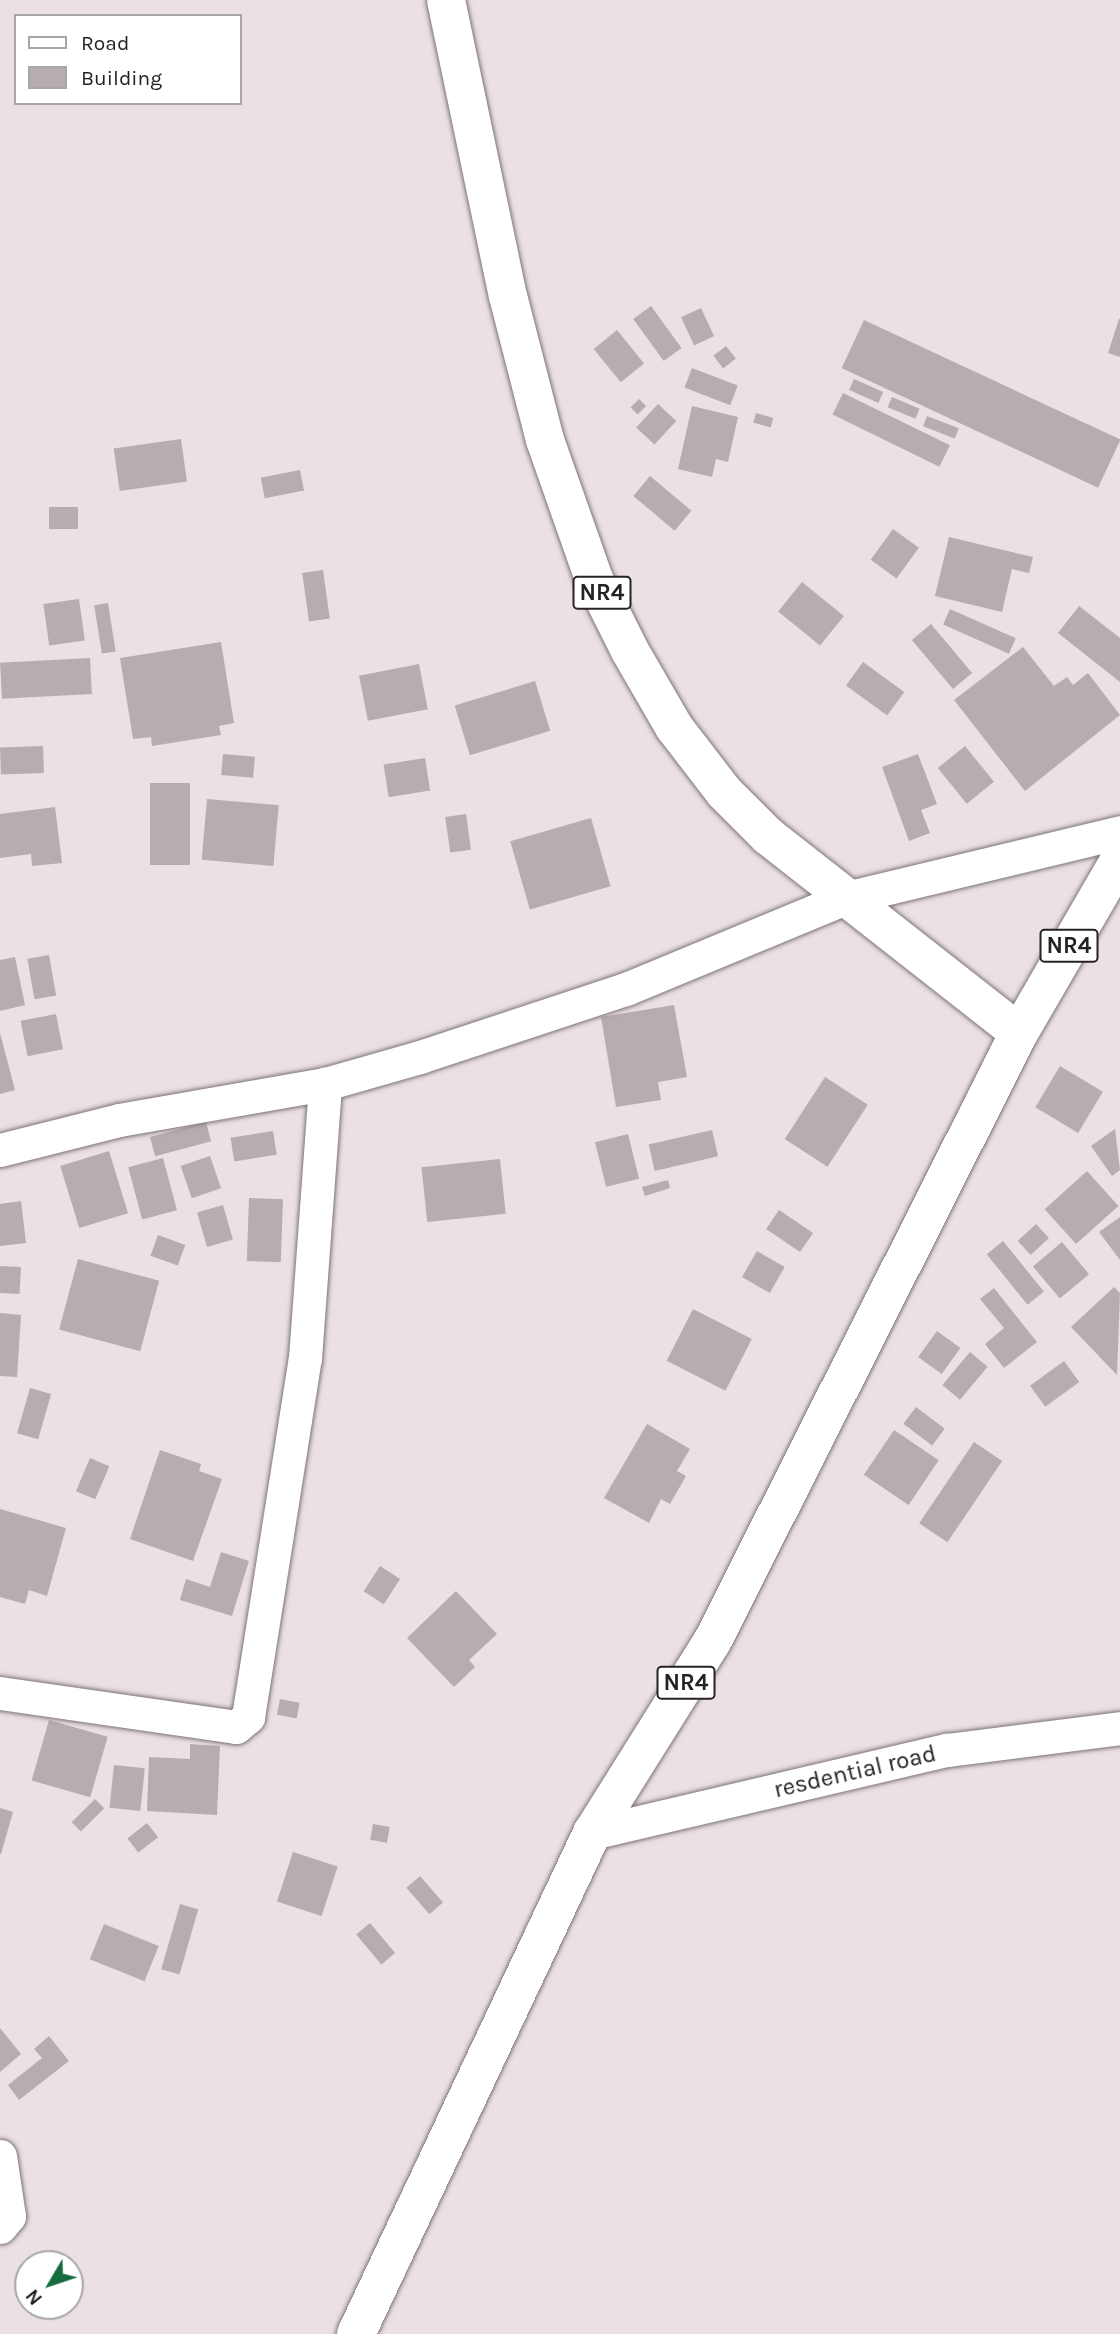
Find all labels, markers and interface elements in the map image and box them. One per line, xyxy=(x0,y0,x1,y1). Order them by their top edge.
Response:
legend xyxy=(14,14,242,105)
text: Road xyxy=(81,31,129,55)
text: Building xyxy=(81,66,162,90)
road number: NR4 xyxy=(572,573,632,612)
road number: NR4 xyxy=(1039,926,1099,965)
road number: NR4 xyxy=(656,1664,716,1702)
street label: resdential road xyxy=(771,1739,939,1805)
north arrow xyxy=(14,2250,84,2320)
text: N xyxy=(21,2285,47,2309)

